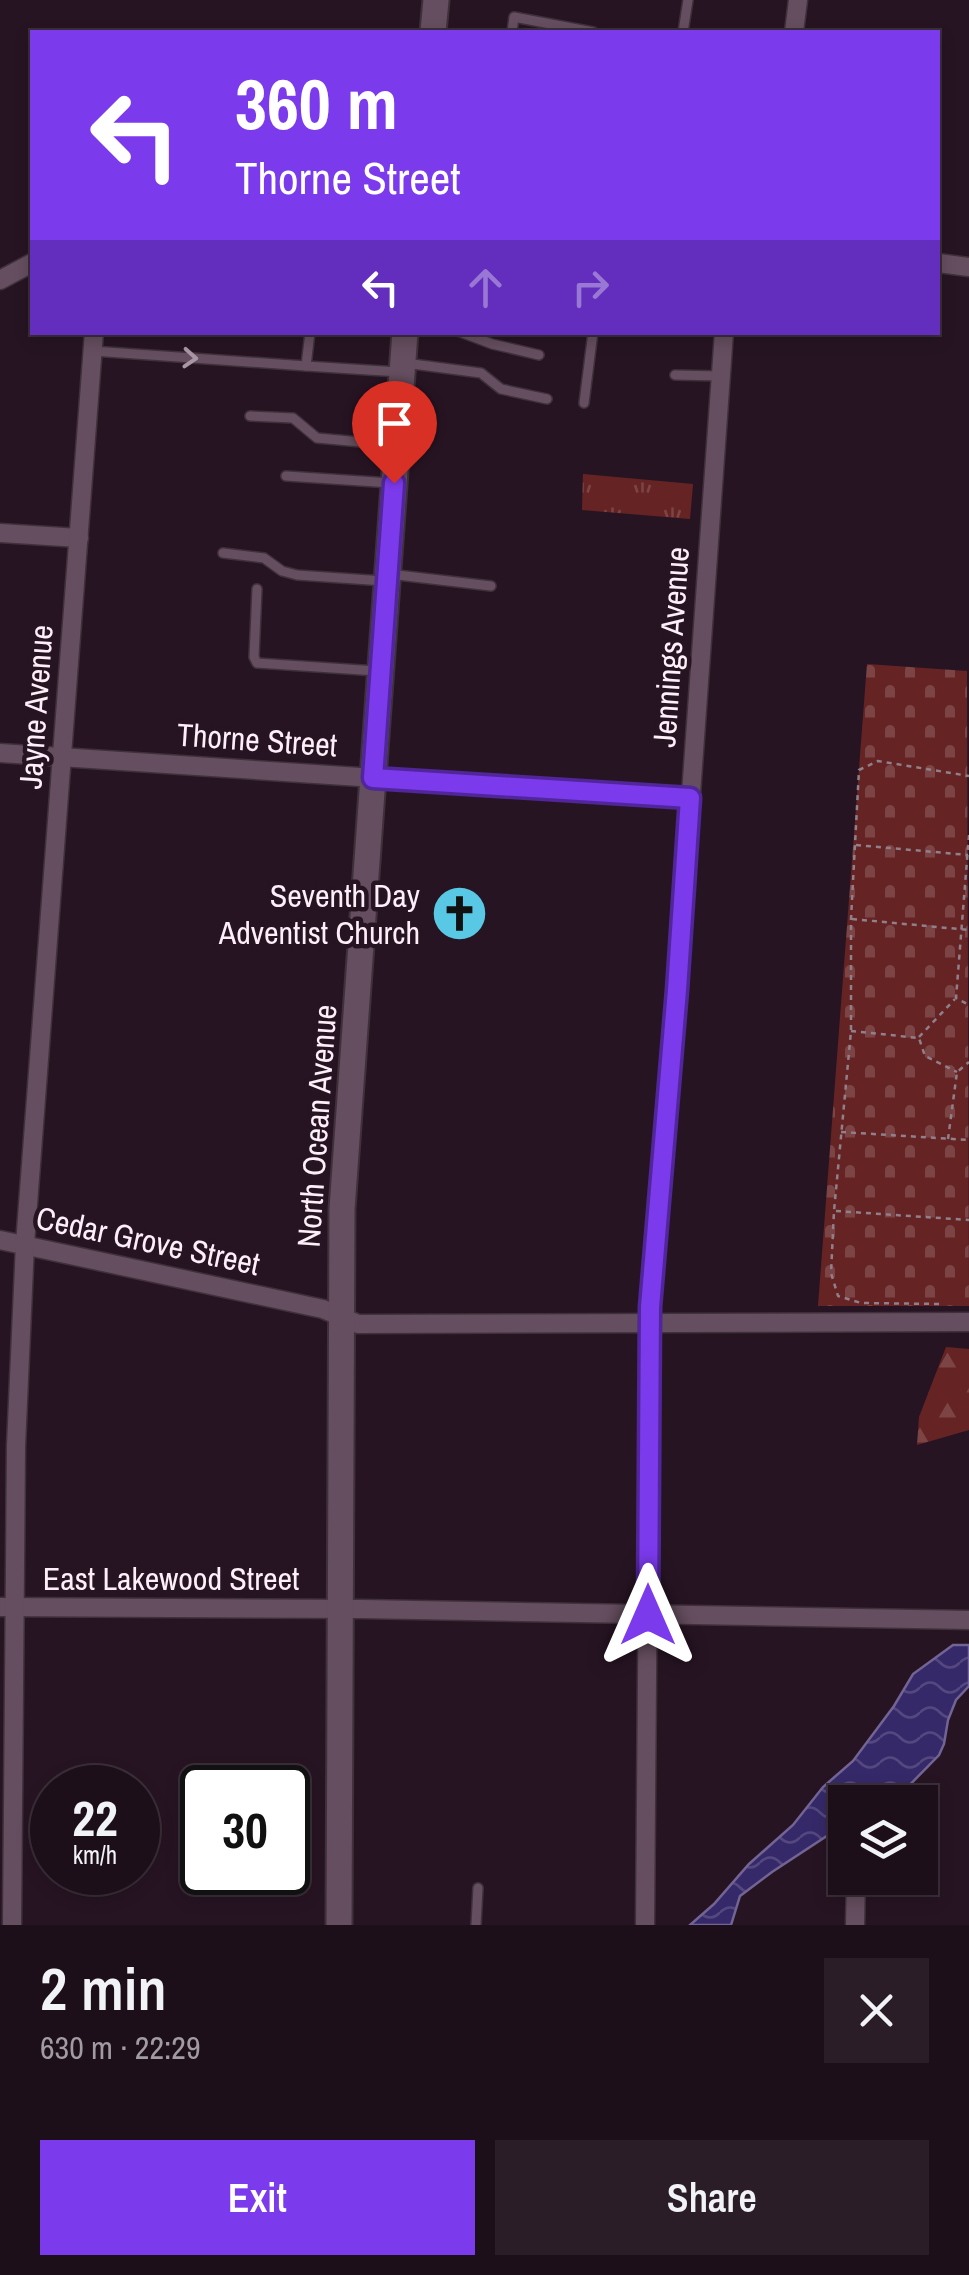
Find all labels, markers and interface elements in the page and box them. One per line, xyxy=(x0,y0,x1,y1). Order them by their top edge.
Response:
text: 360 m xyxy=(235,57,398,151)
icon: left xyxy=(70,70,200,200)
text: Thorne Street xyxy=(235,147,461,208)
icon: left xyxy=(353,260,408,315)
icon: ahead xyxy=(458,260,513,315)
icon: right xyxy=(563,260,618,315)
one-way arrow xyxy=(183,347,199,368)
pin xyxy=(352,381,437,484)
icon: arrive xyxy=(367,396,422,451)
street label: Jennings Avenue xyxy=(642,545,699,749)
street label: Jayne Avenue xyxy=(8,623,63,790)
street label: Thorne Street xyxy=(176,712,339,767)
place label: Seventh Day Adventist Church xyxy=(218,874,420,954)
church icon: Seventh Day Adventist Church xyxy=(429,884,489,944)
street label: North Ocean Avenue xyxy=(287,1003,346,1249)
street label: Cedar Grove Street xyxy=(32,1196,264,1285)
street label: East Lakewood Street xyxy=(43,1557,299,1600)
position arrow xyxy=(596,1563,700,1667)
speed limit sign: 30 xyxy=(180,1765,310,1895)
text: 22 xyxy=(72,1784,118,1852)
map controls xyxy=(828,1785,938,1895)
button: layers xyxy=(828,1785,938,1895)
text: km/h xyxy=(73,1838,117,1872)
text: 2 min xyxy=(40,1948,167,2029)
button: close xyxy=(824,1958,929,2063)
text: 630 m · 22:29 xyxy=(40,2026,200,2069)
button: Exit xyxy=(40,2140,475,2255)
button: Share xyxy=(495,2140,929,2255)

